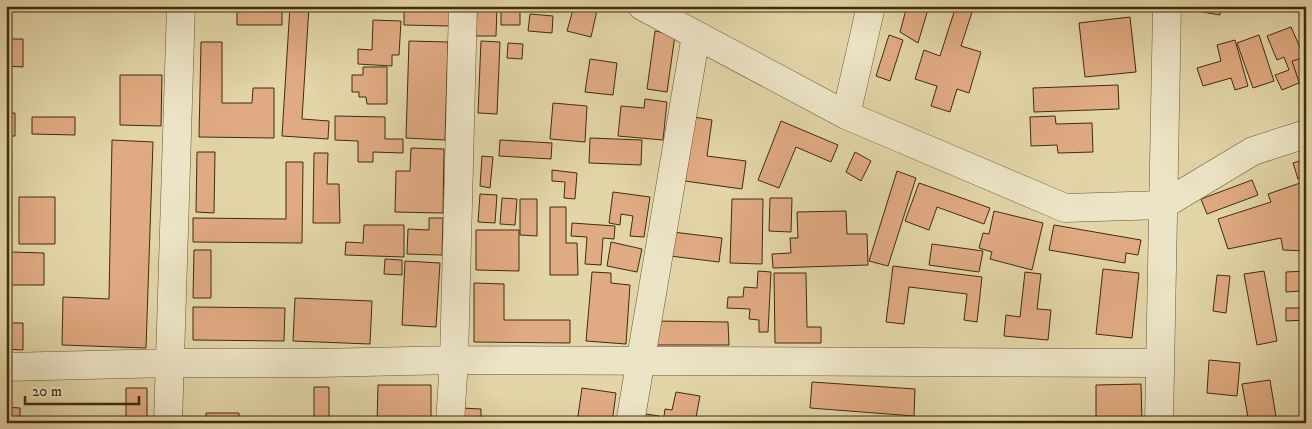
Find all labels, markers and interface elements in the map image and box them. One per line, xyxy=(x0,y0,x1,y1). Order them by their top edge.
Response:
scale bar xyxy=(25,374,139,406)
text: 20 m xyxy=(32,382,62,401)

